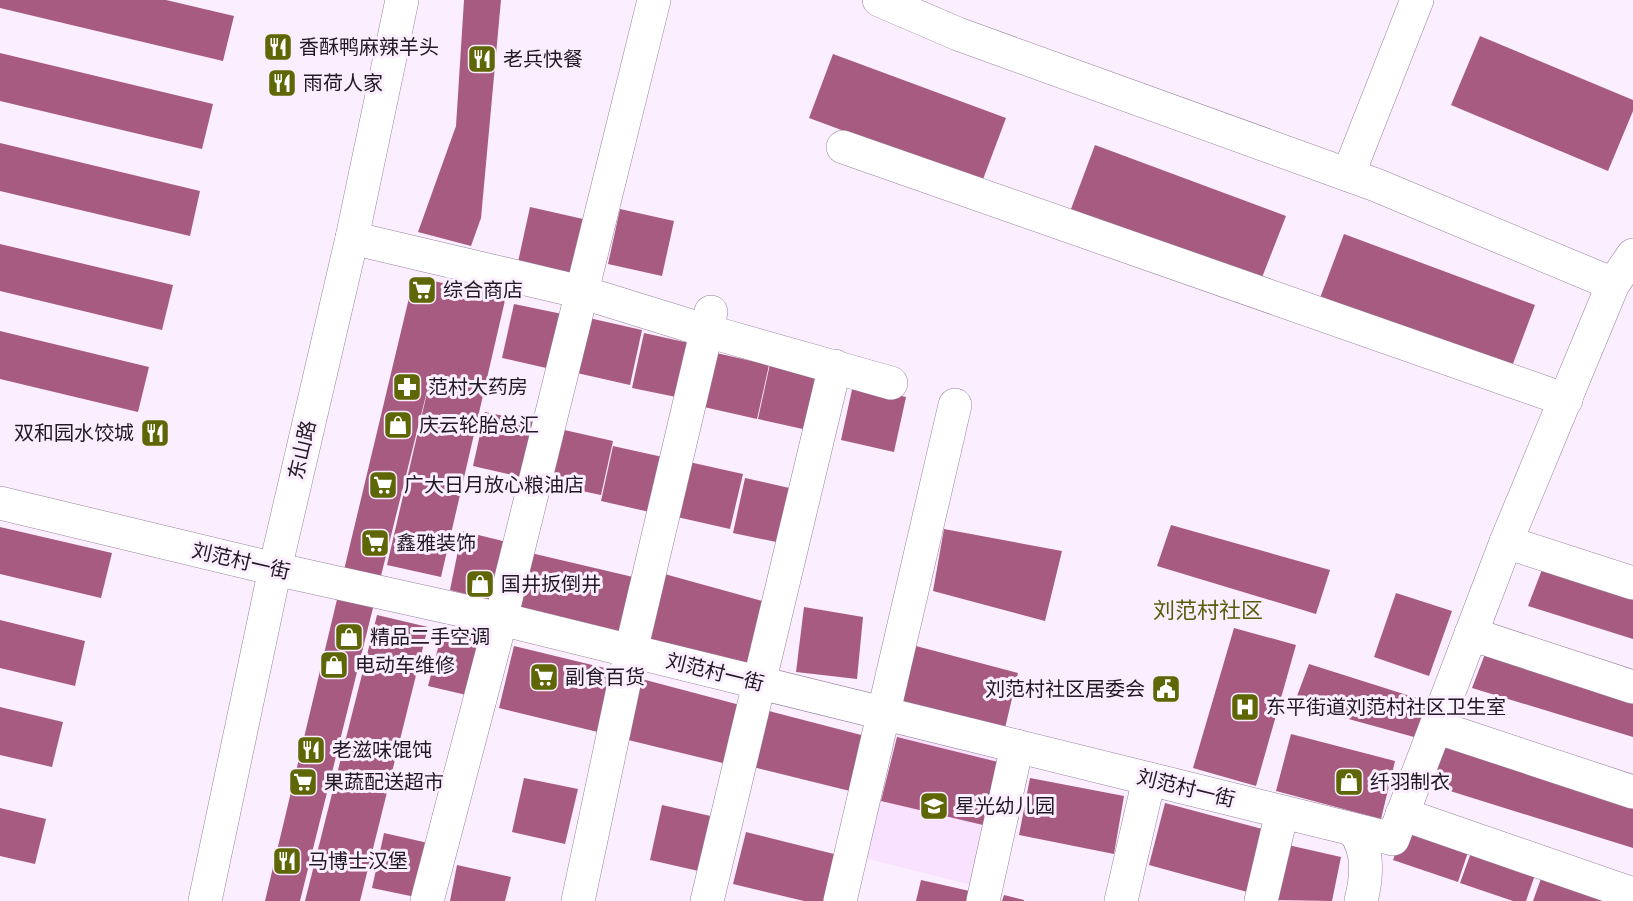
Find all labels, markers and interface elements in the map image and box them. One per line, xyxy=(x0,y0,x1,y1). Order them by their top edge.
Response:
restaurant icon: 香酥鸭麻辣羊头 xyxy=(262,31,294,63)
place label: 香酥鸭麻辣羊头 xyxy=(299,34,439,58)
restaurant icon: 老兵快餐 xyxy=(466,43,498,75)
place label: 老兵快餐 xyxy=(503,46,583,70)
restaurant icon: 雨荷人家 xyxy=(266,67,298,99)
place label: 雨荷人家 xyxy=(303,70,383,94)
supermarket icon: 综合商店 xyxy=(406,274,438,306)
place label: 综合商店 xyxy=(443,277,523,301)
pharmacy icon: 范村大药房 xyxy=(391,371,423,403)
place label: 范村大药房 xyxy=(428,374,528,398)
shop icon: 庆云轮胎总汇 xyxy=(382,409,414,441)
place label: 庆云轮胎总汇 xyxy=(419,412,539,436)
restaurant icon: 双和园水饺城 xyxy=(139,417,171,449)
street label: 东山路 xyxy=(283,418,319,482)
place label: 双和园水饺城 xyxy=(14,420,134,444)
supermarket icon: 广大日月放心粮油店 xyxy=(367,469,399,501)
place label: 广大日月放心粮油店 xyxy=(404,472,584,496)
supermarket icon: 鑫雅装饰 xyxy=(359,527,391,559)
place label: 鑫雅装饰 xyxy=(396,530,476,554)
street label: 刘范村一街 xyxy=(190,537,293,583)
shop icon: 国井扳倒井 xyxy=(464,568,496,600)
place label: 国井扳倒井 xyxy=(501,571,601,595)
district label: 刘范村社区 xyxy=(1153,596,1263,622)
shop icon: 精品二手空调 xyxy=(333,621,365,653)
place label: 精品二手空调 xyxy=(370,624,490,648)
street label: 刘范村一街 xyxy=(664,647,767,695)
shop icon: 电动车维修 xyxy=(318,649,350,681)
place label: 电动车维修 xyxy=(355,652,455,676)
supermarket icon: 副食百货 xyxy=(528,661,560,693)
place label: 副食百货 xyxy=(565,664,645,688)
public building icon: 刘范村社区居委会 xyxy=(1150,673,1182,705)
place label: 刘范村社区居委会 xyxy=(985,676,1145,700)
hospital icon: 东平街道刘范村社区卫生室 xyxy=(1229,691,1261,723)
place label: 东平街道刘范村社区卫生室 xyxy=(1266,694,1506,718)
restaurant icon: 老滋味馄饨 xyxy=(295,734,327,766)
place label: 老滋味馄饨 xyxy=(332,737,432,761)
street label: 刘范村一街 xyxy=(1135,763,1238,811)
supermarket icon: 果蔬配送超市 xyxy=(287,766,319,798)
shop icon: 纤羽制衣 xyxy=(1333,766,1365,798)
place label: 果蔬配送超市 xyxy=(324,769,444,793)
place label: 纤羽制衣 xyxy=(1370,769,1450,793)
school or university icon: 星光幼儿园 xyxy=(918,790,950,822)
place label: 星光幼儿园 xyxy=(955,793,1055,817)
restaurant icon: 马博士汉堡 xyxy=(271,845,303,877)
place label: 马博士汉堡 xyxy=(308,848,408,872)

